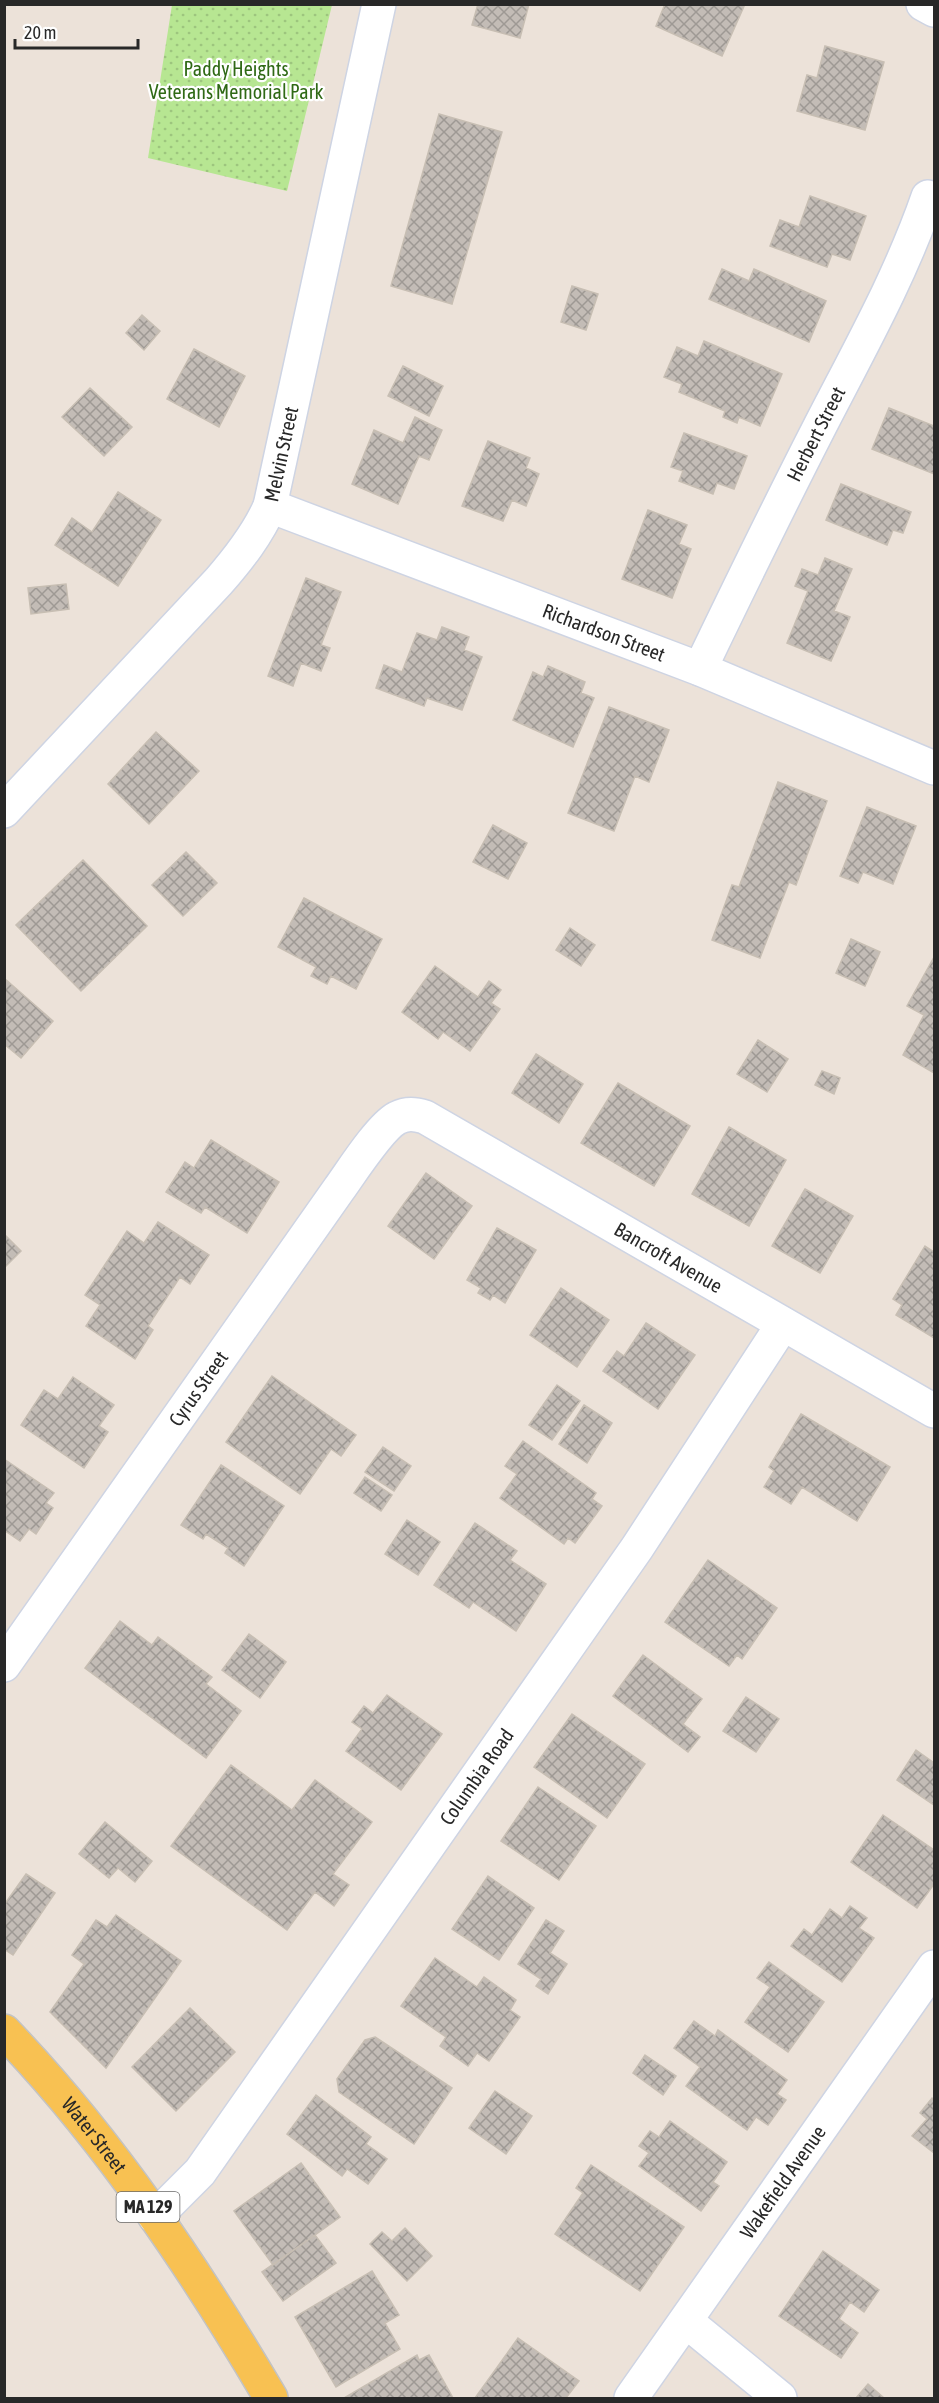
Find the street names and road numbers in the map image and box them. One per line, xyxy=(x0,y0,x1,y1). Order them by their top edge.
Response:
street label: Herbert Street xyxy=(782,382,850,485)
street label: Melvin Street xyxy=(259,404,302,504)
street label: Richardson Street xyxy=(539,598,669,666)
street label: Bancroft Avenue xyxy=(611,1217,727,1297)
street label: Cyrus Street xyxy=(164,1346,233,1430)
street label: Columbia Road xyxy=(435,1724,518,1829)
street label: Water Street xyxy=(58,2092,132,2178)
street label: Wakefield Avenue xyxy=(735,2121,830,2243)
road number: MA 129 xyxy=(116,2192,180,2222)

